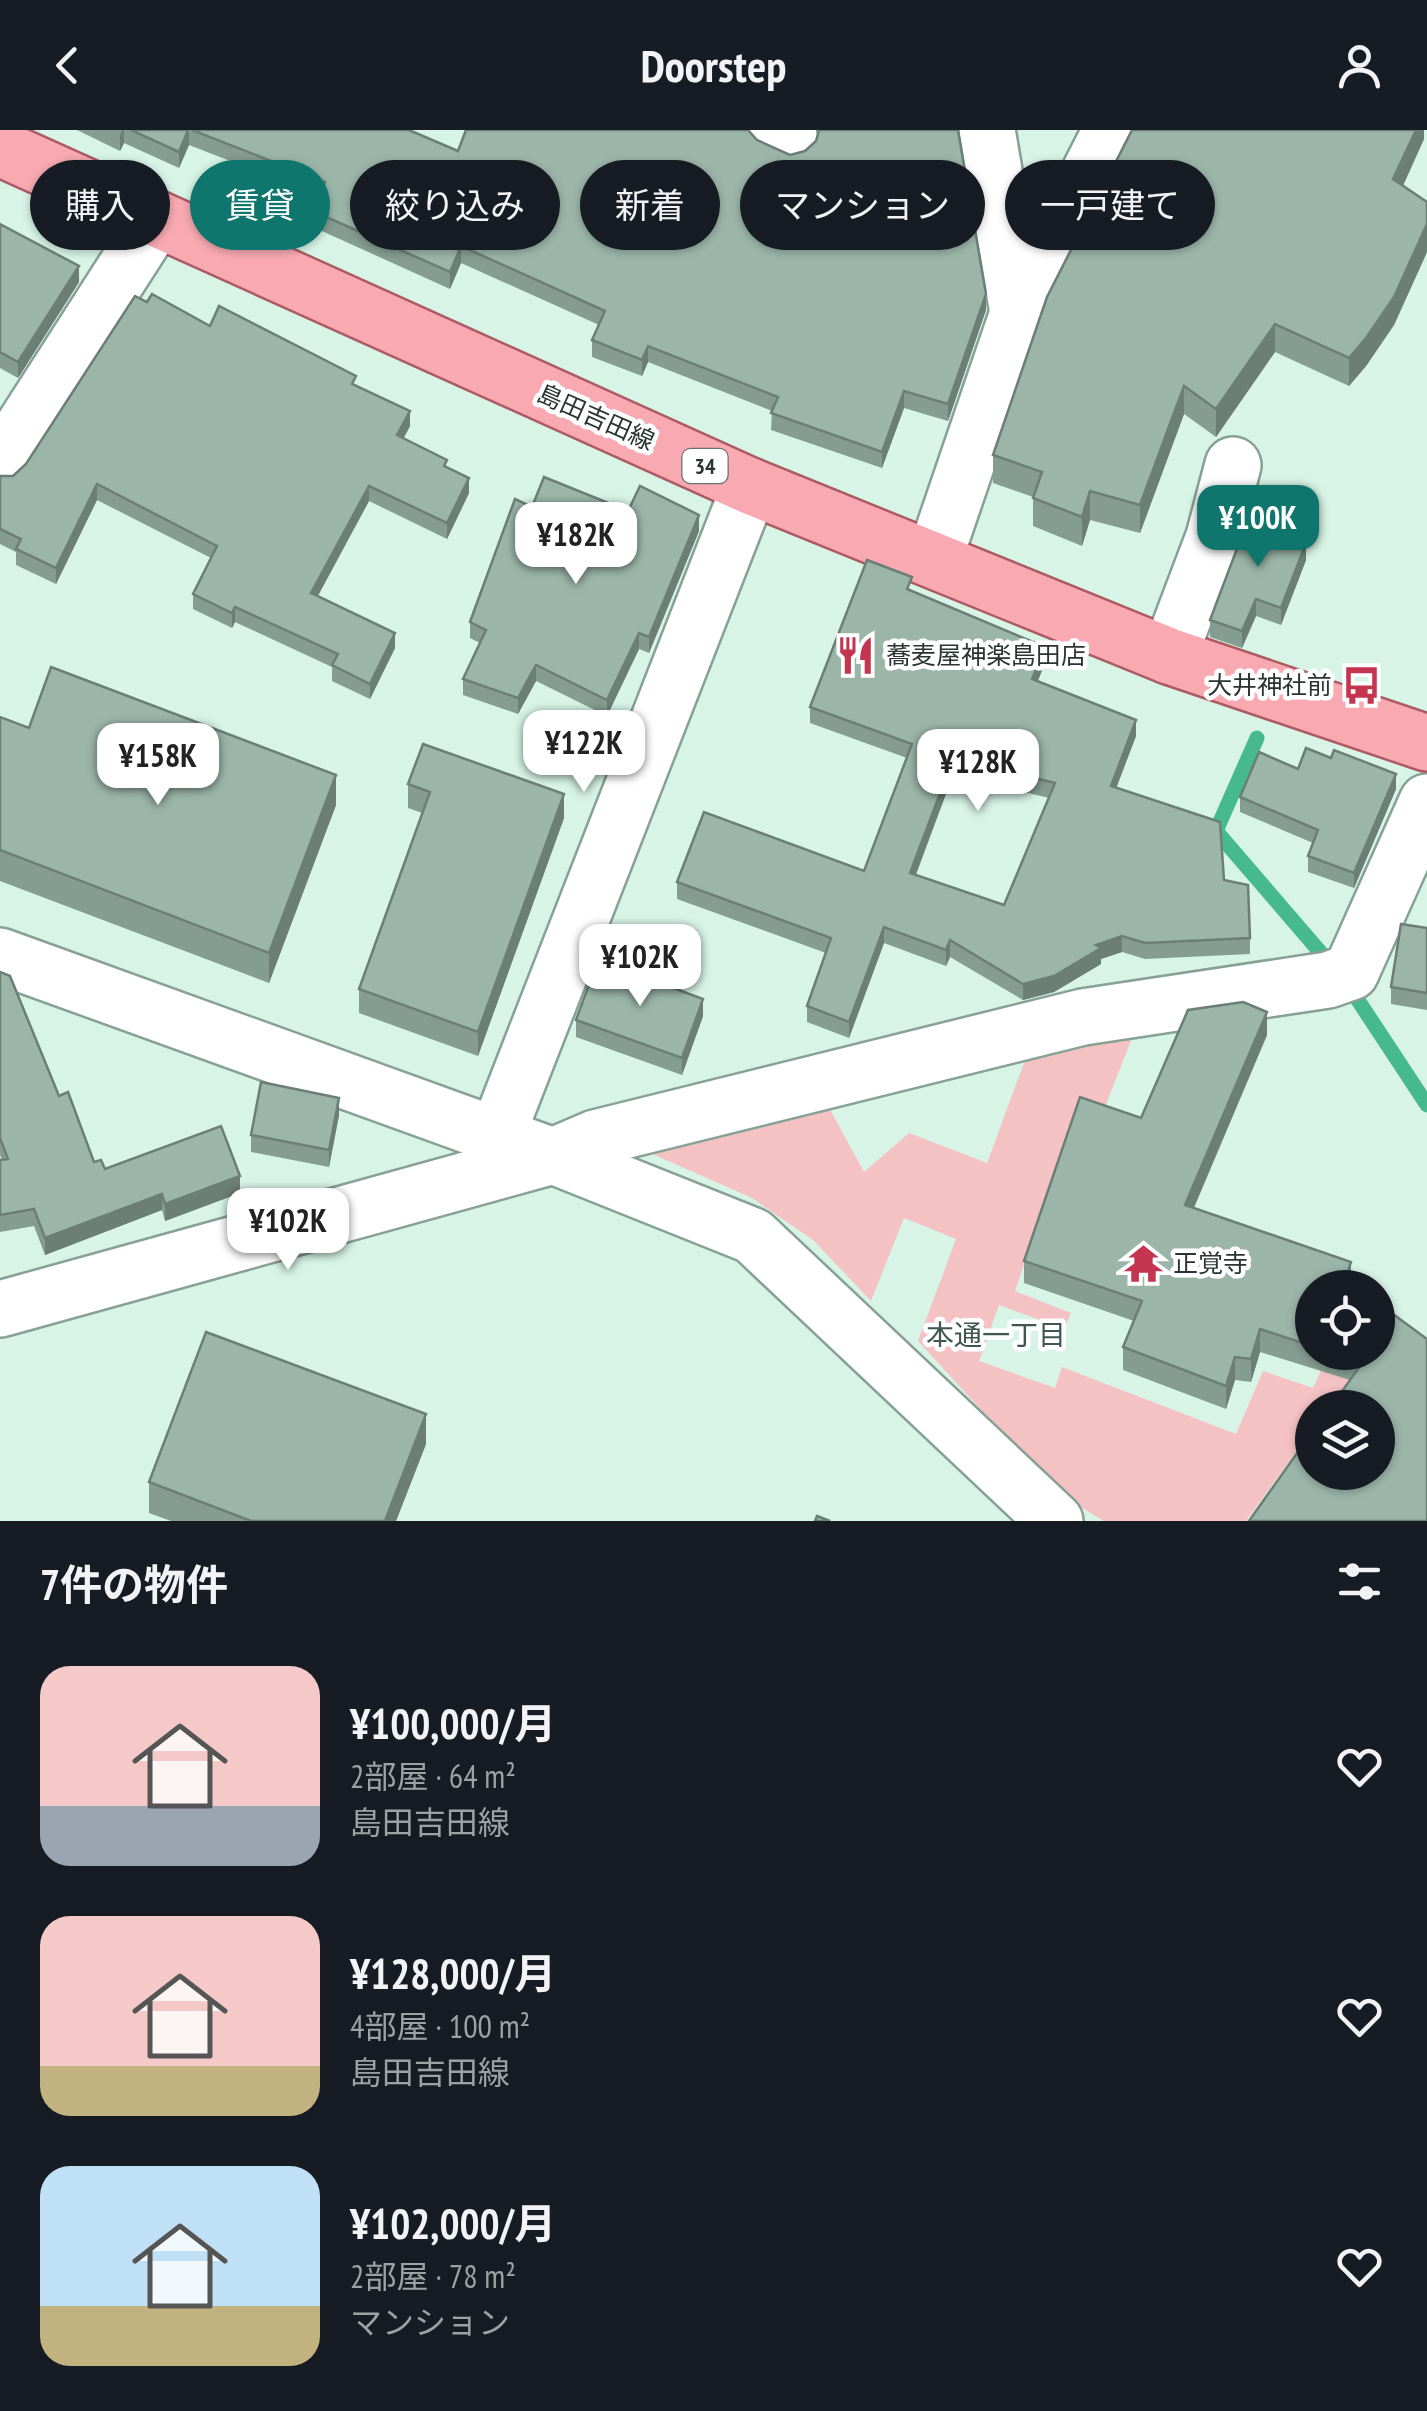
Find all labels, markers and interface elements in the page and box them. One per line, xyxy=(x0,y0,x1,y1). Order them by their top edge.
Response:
text: Doorstep xyxy=(641,36,786,94)
icon: back xyxy=(40,38,95,93)
icon: person xyxy=(1332,38,1387,93)
chip: 購入 xyxy=(30,160,170,250)
chip: 賃貸 xyxy=(190,160,330,250)
chip: 絞り込み xyxy=(350,160,560,250)
chip: 新着 xyxy=(580,160,720,250)
chip: マンション xyxy=(740,160,985,250)
chip: 一戸建て xyxy=(1005,160,1215,250)
street label: 島田吉田線 xyxy=(532,377,660,457)
road number: 34 xyxy=(682,449,728,483)
pin: ¥100K xyxy=(1188,485,1328,570)
text: ¥100K xyxy=(1219,496,1297,538)
pin: ¥182K xyxy=(506,502,646,587)
text: ¥182K xyxy=(537,513,615,555)
restaurant icon: 蕎麦屋神楽島田店 xyxy=(835,634,877,676)
place label: 蕎麦屋神楽島田店 xyxy=(886,639,1086,671)
bus stop icon: 大井神社前 xyxy=(1341,664,1383,706)
place label: 大井神社前 xyxy=(1207,669,1332,701)
pin: ¥122K xyxy=(514,710,654,795)
text: ¥122K xyxy=(545,721,623,763)
pin: ¥158K xyxy=(88,723,228,808)
pin: ¥128K xyxy=(908,729,1048,814)
text: ¥158K xyxy=(119,734,197,776)
text: ¥128K xyxy=(939,740,1017,782)
pin: ¥102K xyxy=(570,924,710,1009)
text: ¥102K xyxy=(601,935,679,977)
pin: ¥102K xyxy=(218,1188,358,1273)
text: ¥102K xyxy=(249,1199,327,1241)
temple icon: 正覚寺 xyxy=(1122,1242,1164,1284)
place label: 正覚寺 xyxy=(1173,1247,1248,1279)
map controls xyxy=(1295,1270,1395,1490)
button: locate xyxy=(1295,1270,1395,1370)
district label: 本通一丁目 xyxy=(926,1316,1066,1353)
button: layers xyxy=(1295,1390,1395,1490)
icon: filters xyxy=(1332,1554,1387,1609)
text: 7件の物件 xyxy=(40,1557,228,1612)
text: ¥100,000/月 xyxy=(350,1696,556,1751)
icon: home xyxy=(120,1706,240,1826)
icon: heart xyxy=(1332,1739,1387,1794)
text: 2部屋 · 64 m² xyxy=(350,1755,516,1797)
text: 島田吉田線 xyxy=(350,1801,510,1843)
text: ¥128,000/月 xyxy=(350,1946,556,2001)
icon: home xyxy=(120,1956,240,2076)
icon: heart xyxy=(1332,1989,1387,2044)
text: 4部屋 · 100 m² xyxy=(350,2005,530,2047)
text: 島田吉田線 xyxy=(350,2051,510,2093)
text: ¥102,000/月 xyxy=(350,2196,556,2251)
icon: home xyxy=(120,2206,240,2326)
icon: heart xyxy=(1332,2239,1387,2294)
text: 2部屋 · 78 m² xyxy=(350,2255,516,2297)
text: マンション xyxy=(350,2301,510,2343)

